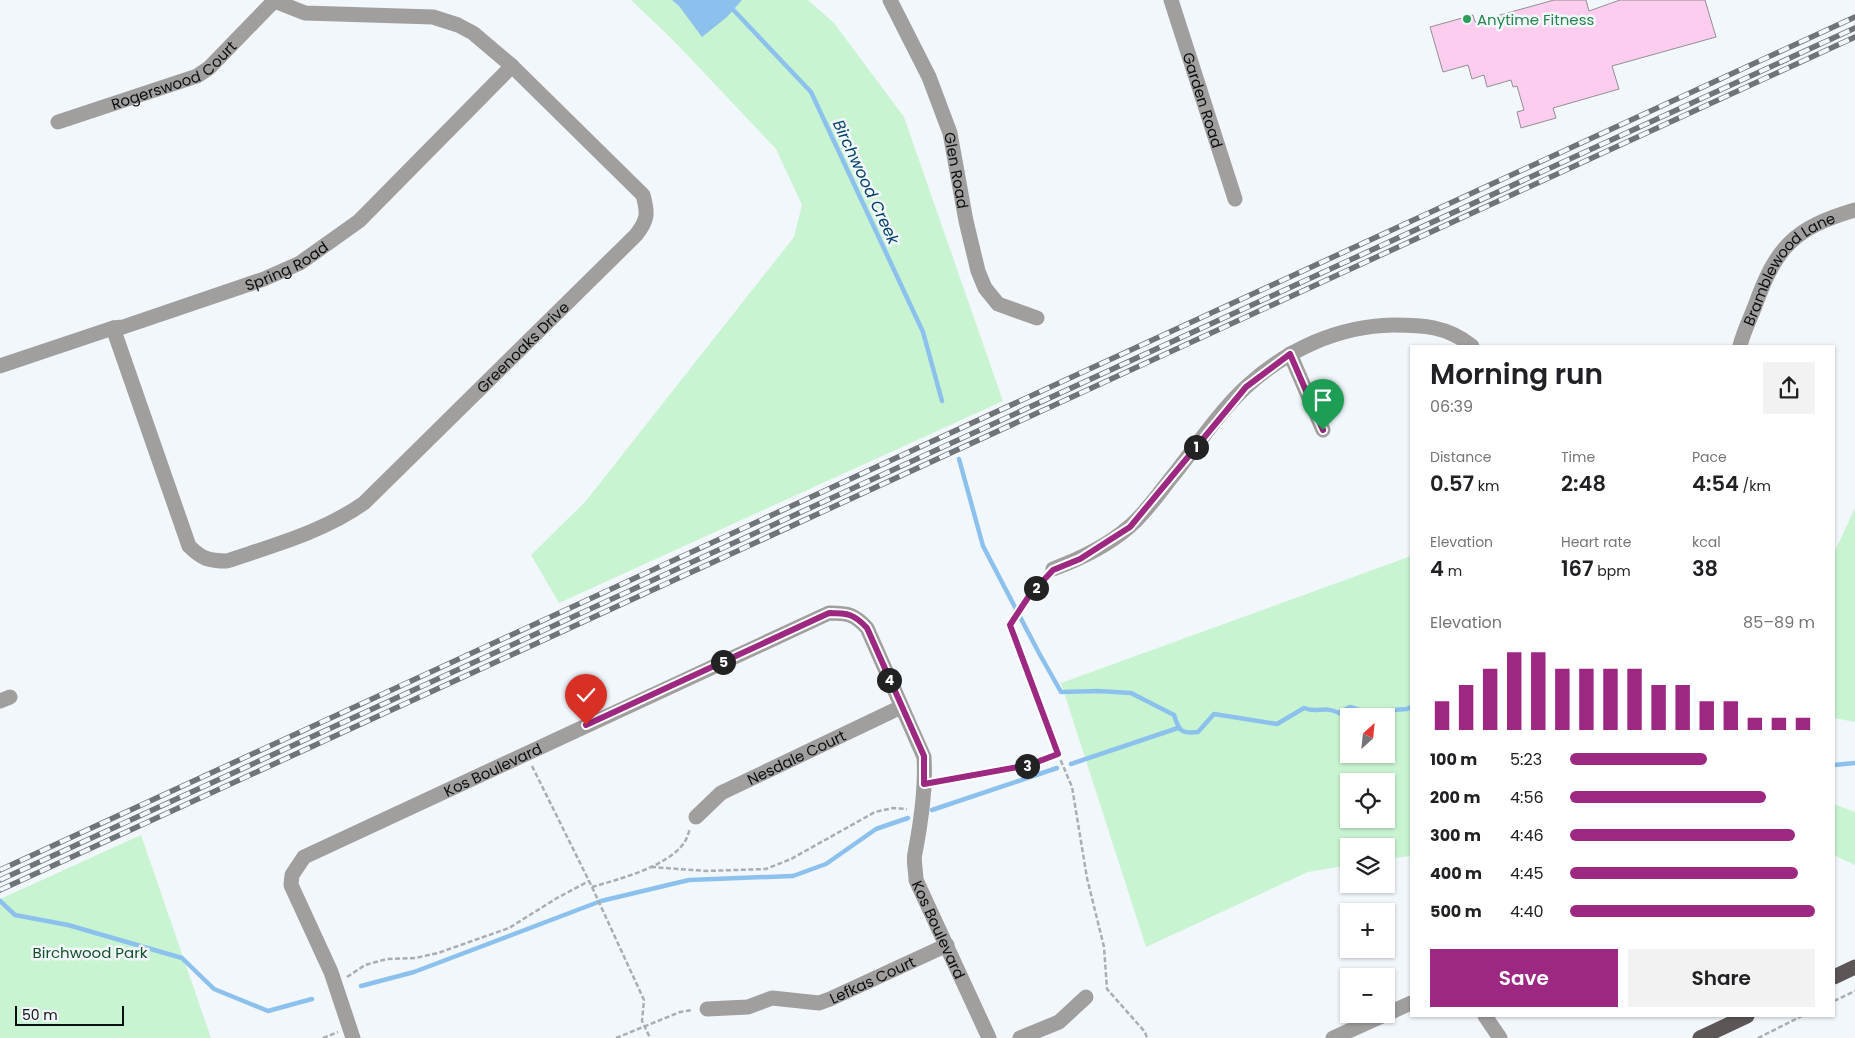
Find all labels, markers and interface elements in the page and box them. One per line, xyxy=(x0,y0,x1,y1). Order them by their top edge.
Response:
place label: Anytime Fitness xyxy=(1477,9,1595,30)
marker: Anytime Fitness xyxy=(1461,13,1473,25)
street label: Rogerswood Court xyxy=(108,36,241,114)
street label: Garden Road xyxy=(1178,49,1228,151)
water label: Birchwood Creek xyxy=(827,116,905,249)
street label: Glen Road xyxy=(940,130,974,210)
street label: Bramblewood Lane xyxy=(1738,207,1838,329)
street label: Spring Road xyxy=(242,236,332,295)
street label: Greenoaks Drive xyxy=(471,296,573,397)
text: Morning run xyxy=(1430,355,1603,394)
button: share xyxy=(1763,362,1815,414)
pin xyxy=(1302,379,1344,430)
icon: arrive xyxy=(1309,386,1337,414)
text: 06:39 xyxy=(1430,395,1473,418)
pin: 1 xyxy=(1184,434,1208,460)
text: 1 xyxy=(1194,437,1199,457)
text: Distance xyxy=(1430,447,1491,467)
text: Time xyxy=(1561,447,1595,467)
text: Pace xyxy=(1692,447,1727,467)
text: 0.57 xyxy=(1430,469,1474,498)
text: 2:48 xyxy=(1561,469,1606,498)
text: 4:54 xyxy=(1692,469,1739,498)
text: km xyxy=(1474,476,1499,496)
text: /km xyxy=(1739,476,1771,496)
text: Elevation xyxy=(1430,532,1493,552)
text: Heart rate xyxy=(1561,532,1631,552)
text: kcal xyxy=(1692,532,1721,552)
text: 4 xyxy=(1430,554,1444,583)
text: 167 xyxy=(1561,554,1594,583)
text: 38 xyxy=(1692,554,1718,583)
text: m xyxy=(1444,561,1462,581)
text: bpm xyxy=(1594,561,1631,581)
pin: 2 xyxy=(1024,576,1048,600)
text: 2 xyxy=(1033,578,1041,598)
text: Elevation xyxy=(1430,611,1502,634)
text: 85–89 m xyxy=(1743,611,1815,634)
pin: 5 xyxy=(710,650,736,674)
text: 5 xyxy=(719,652,728,672)
pin: 4 xyxy=(876,668,902,692)
text: 4 xyxy=(885,670,894,690)
pin xyxy=(565,674,607,725)
icon: check xyxy=(572,681,600,709)
north arrow xyxy=(1340,708,1395,762)
map controls xyxy=(1340,708,1395,1023)
street label: Nesdale Court xyxy=(743,725,849,790)
street label: Kos Boulevard xyxy=(440,737,545,801)
text: 100 m xyxy=(1430,748,1477,771)
text: 5:23 xyxy=(1510,748,1542,771)
pin: 3 xyxy=(1014,754,1040,778)
text: 3 xyxy=(1023,756,1032,776)
button: locate xyxy=(1340,773,1395,828)
text: 200 m xyxy=(1430,786,1480,809)
text: 4:56 xyxy=(1510,786,1544,809)
text: 300 m xyxy=(1430,824,1481,847)
text: 4:46 xyxy=(1510,824,1544,847)
button: layers xyxy=(1340,838,1395,893)
text: 400 m xyxy=(1430,862,1482,885)
text: 4:45 xyxy=(1510,862,1544,885)
street label: Kos Boulevard xyxy=(907,877,971,982)
text: 500 m xyxy=(1430,900,1482,923)
text: 4:40 xyxy=(1510,900,1544,923)
button: + xyxy=(1340,903,1395,958)
park label: Birchwood Park xyxy=(33,942,148,963)
button: Save xyxy=(1430,949,1618,1007)
button: Share xyxy=(1628,949,1815,1007)
street label: Lefkas Court xyxy=(826,951,918,1008)
button: − xyxy=(1340,968,1395,1023)
scale bar xyxy=(15,1003,124,1026)
text: 50 m xyxy=(22,1005,58,1025)

